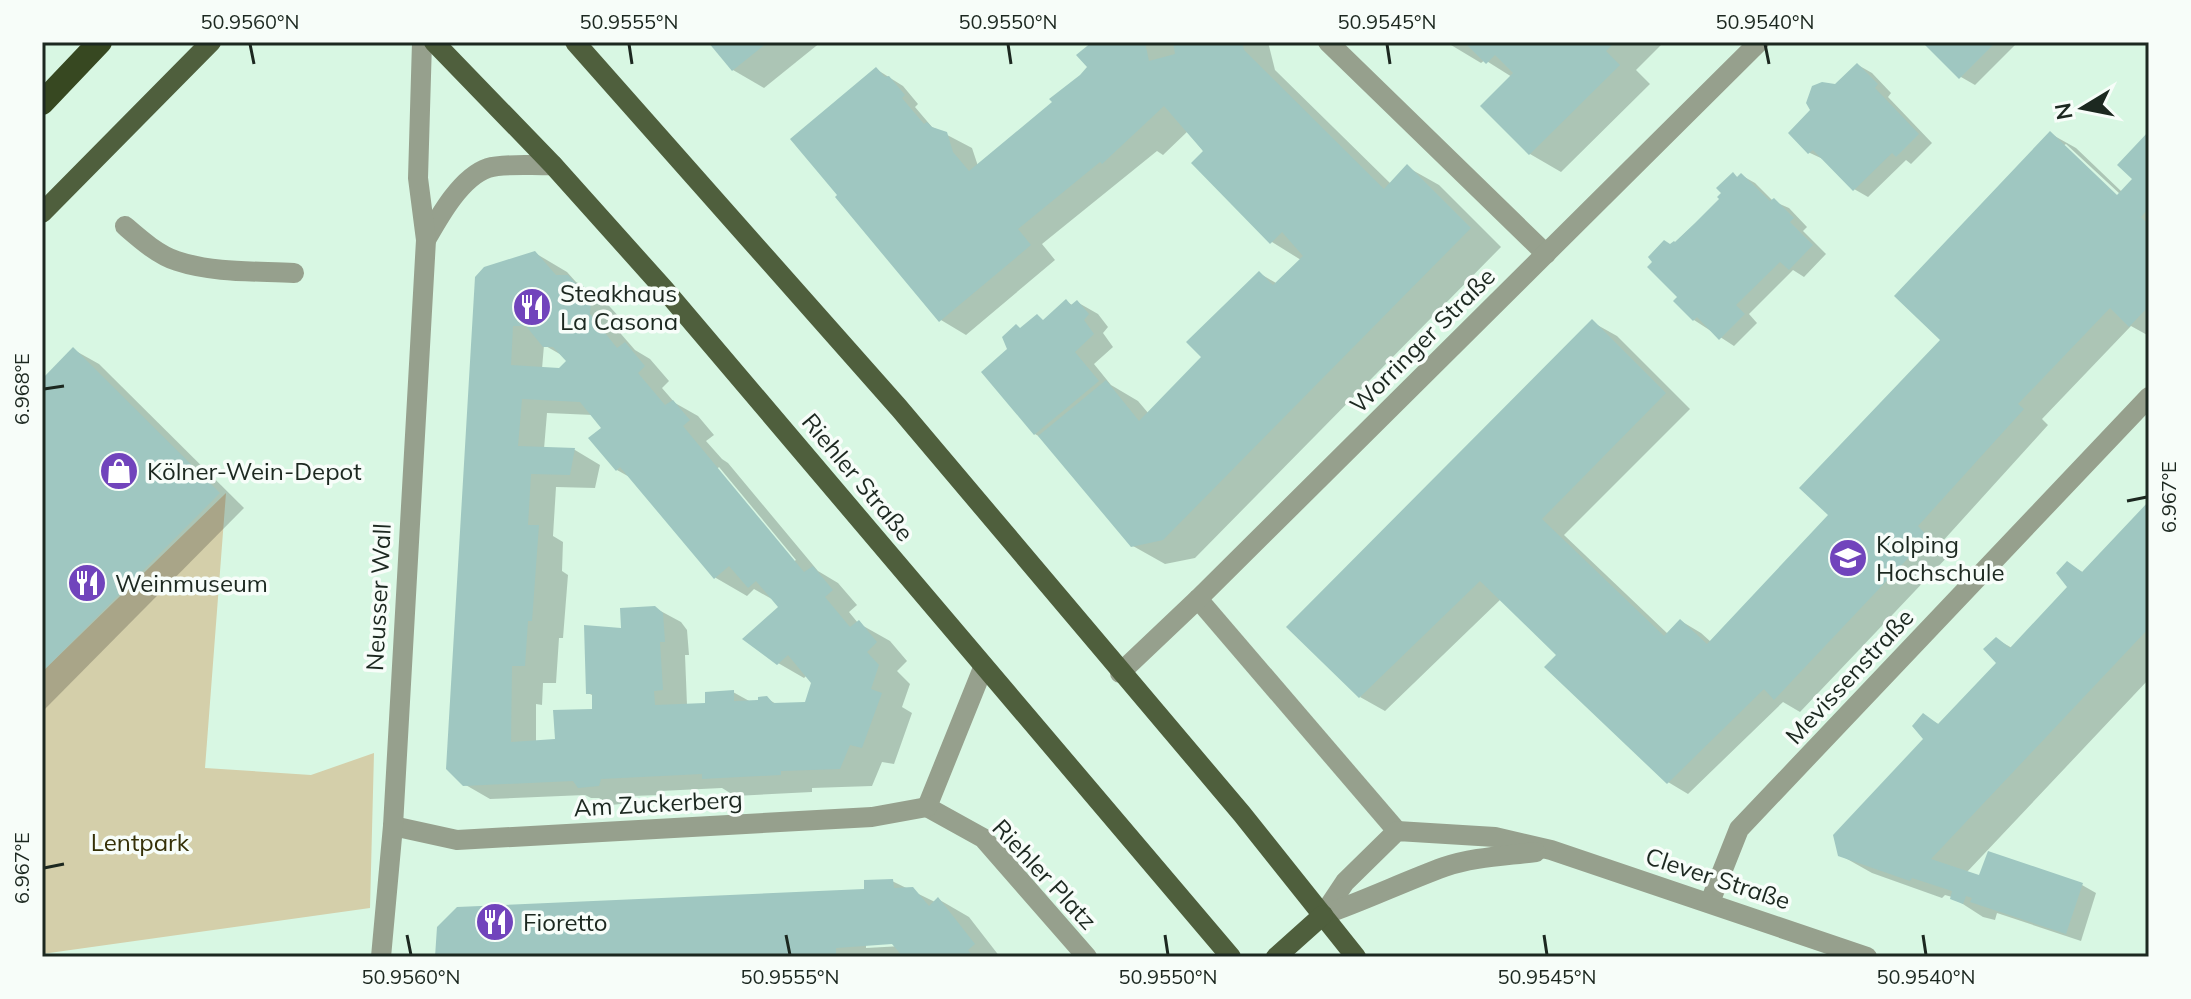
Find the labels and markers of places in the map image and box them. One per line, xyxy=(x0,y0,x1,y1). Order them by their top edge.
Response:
place label: Steakhaus La Casona xyxy=(560,278,678,336)
restaurant icon: Steakhaus La Casona xyxy=(511,286,553,328)
shop icon: Kölner-Wein-Depot xyxy=(98,450,140,492)
place label: Kölner-Wein-Depot xyxy=(147,456,362,486)
place label: Kolping Hochschule xyxy=(1876,529,2005,587)
school or university icon: Kolping Hochschule xyxy=(1827,537,1869,579)
restaurant icon: Weinmuseum xyxy=(66,562,108,604)
place label: Weinmuseum xyxy=(115,568,268,598)
restaurant icon: Fioretto xyxy=(474,901,516,943)
place label: Fioretto xyxy=(523,907,608,937)

